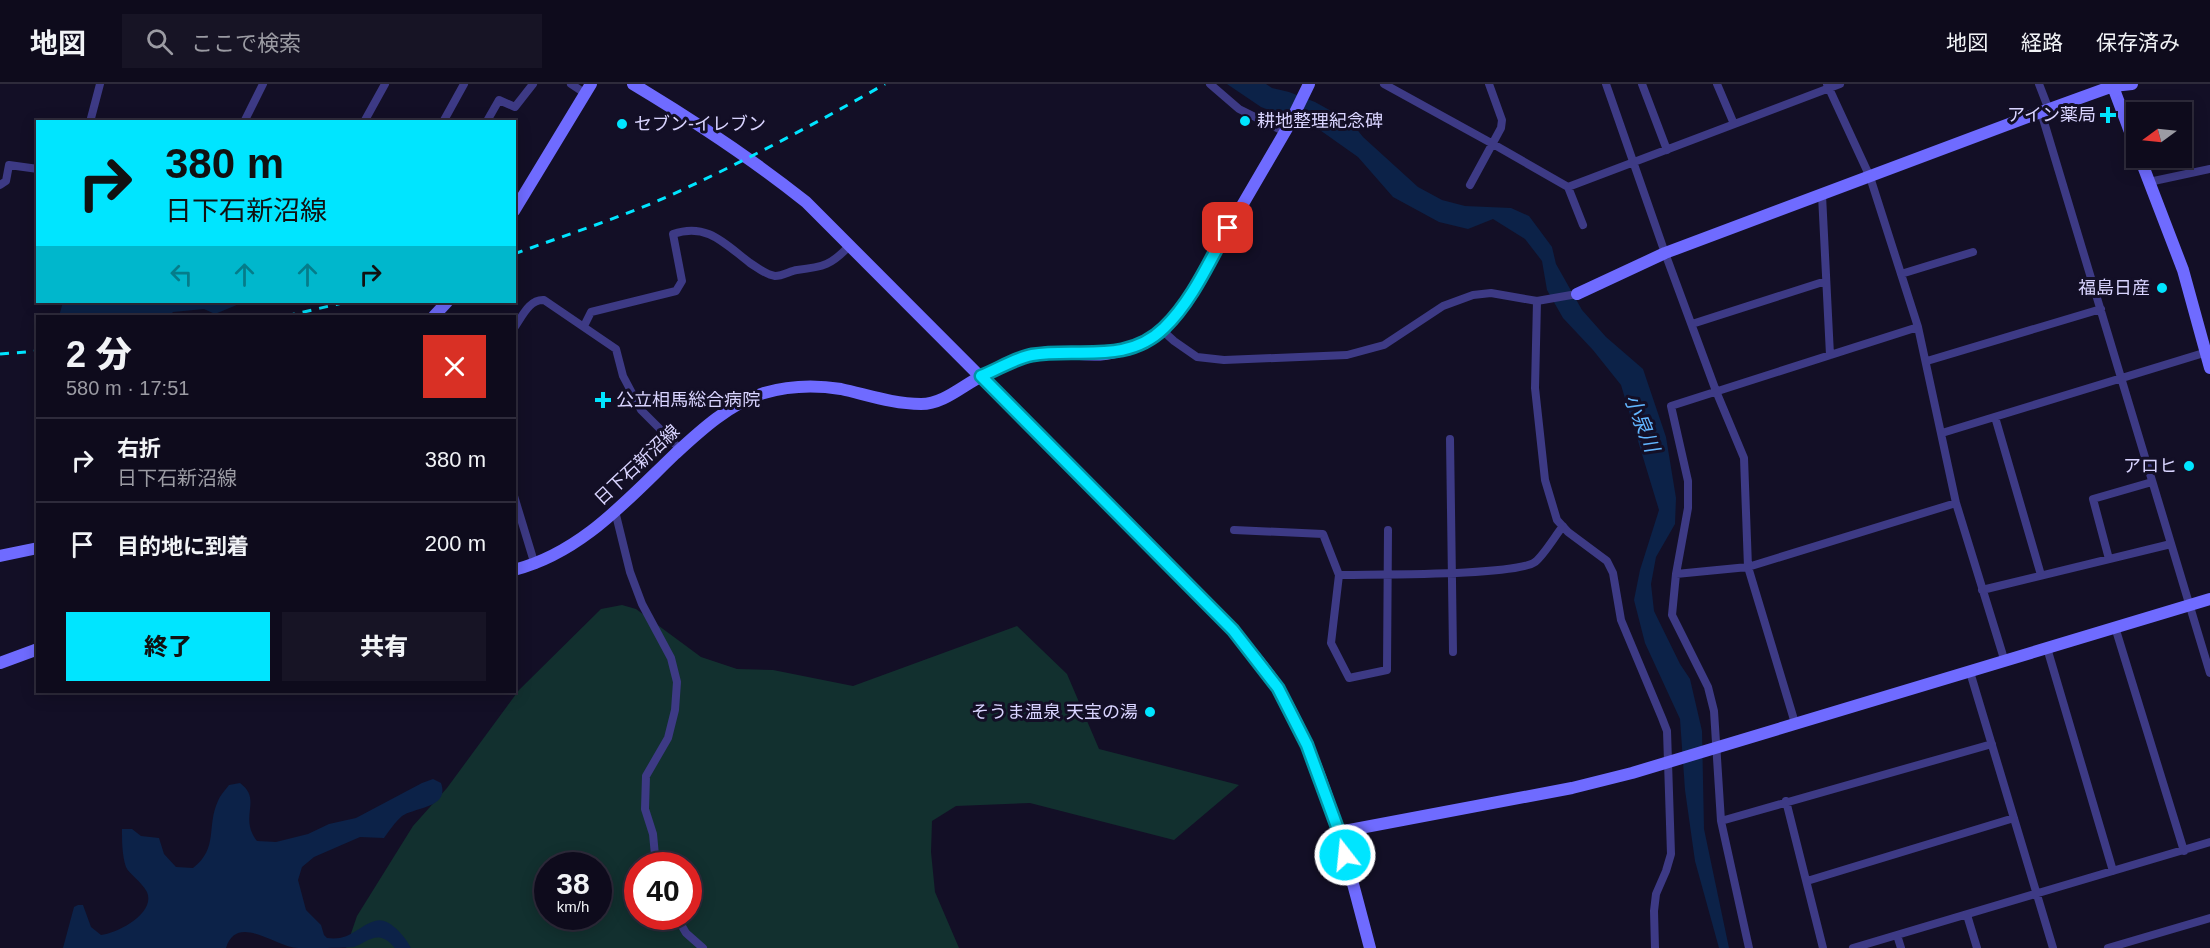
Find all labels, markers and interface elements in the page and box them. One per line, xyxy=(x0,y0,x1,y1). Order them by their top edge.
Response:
search box xyxy=(122,14,542,68)
icon: search xyxy=(143,25,176,58)
text: 地図 xyxy=(30,28,86,59)
text: ここで検索 xyxy=(191,31,301,56)
text: 地図 xyxy=(1946,31,1988,54)
text: 経路 xyxy=(2021,31,2063,54)
text: 保存済み xyxy=(2096,31,2180,54)
north arrow xyxy=(2126,102,2192,168)
map controls xyxy=(2126,102,2192,168)
place label: アイン薬局 xyxy=(2007,105,2096,125)
marker: アイン薬局 xyxy=(2101,108,2115,122)
place label: 耕地整理紀念碑 xyxy=(1257,111,1383,131)
place label: セブン-イレブン xyxy=(634,114,766,134)
marker: 耕地整理紀念碑 xyxy=(1238,114,1252,128)
marker: セブン-イレブン xyxy=(615,117,629,131)
text: 380 m xyxy=(165,140,284,187)
icon: right xyxy=(66,144,144,222)
text: 日下石新沼線 xyxy=(165,196,327,226)
pin xyxy=(1202,202,1253,253)
icon: arrive xyxy=(1211,211,1244,244)
icon: left xyxy=(165,258,198,291)
icon: ahead xyxy=(228,258,261,291)
icon: ahead xyxy=(291,258,324,291)
icon: right xyxy=(354,258,387,291)
place label: 福島日産 xyxy=(2078,278,2150,298)
marker: 福島日産 xyxy=(2155,281,2169,295)
text: 2 分 xyxy=(66,334,132,375)
button: close xyxy=(423,335,486,398)
text: 580 m · 17:51 xyxy=(66,377,189,399)
place label: 公立相馬総合病院 xyxy=(616,390,760,410)
marker: 公立相馬総合病院 xyxy=(594,391,612,409)
water label: 小泉川 xyxy=(1621,391,1664,457)
street label: 日下石新沼線 xyxy=(591,421,683,509)
text: 右折 xyxy=(117,436,161,461)
icon: right xyxy=(66,444,99,477)
text: 380 m xyxy=(425,447,486,472)
place label: アロヒ xyxy=(2123,456,2177,476)
marker: アロヒ xyxy=(2182,459,2196,473)
text: 日下石新沼線 xyxy=(117,467,237,489)
icon: arrive xyxy=(66,528,99,561)
text: 200 m xyxy=(425,531,486,556)
text: 目的地に到着 xyxy=(117,534,249,559)
button: 終了 xyxy=(66,612,270,681)
button: 共有 xyxy=(282,612,486,681)
place label: そうま温泉 天宝の湯 xyxy=(971,702,1138,722)
marker: そうま温泉 天宝の湯 xyxy=(1143,705,1157,719)
position arrow xyxy=(1313,823,1377,887)
speed limit sign: 40 xyxy=(624,852,702,930)
text: 38 xyxy=(556,867,590,900)
text: km/h xyxy=(557,898,589,915)

